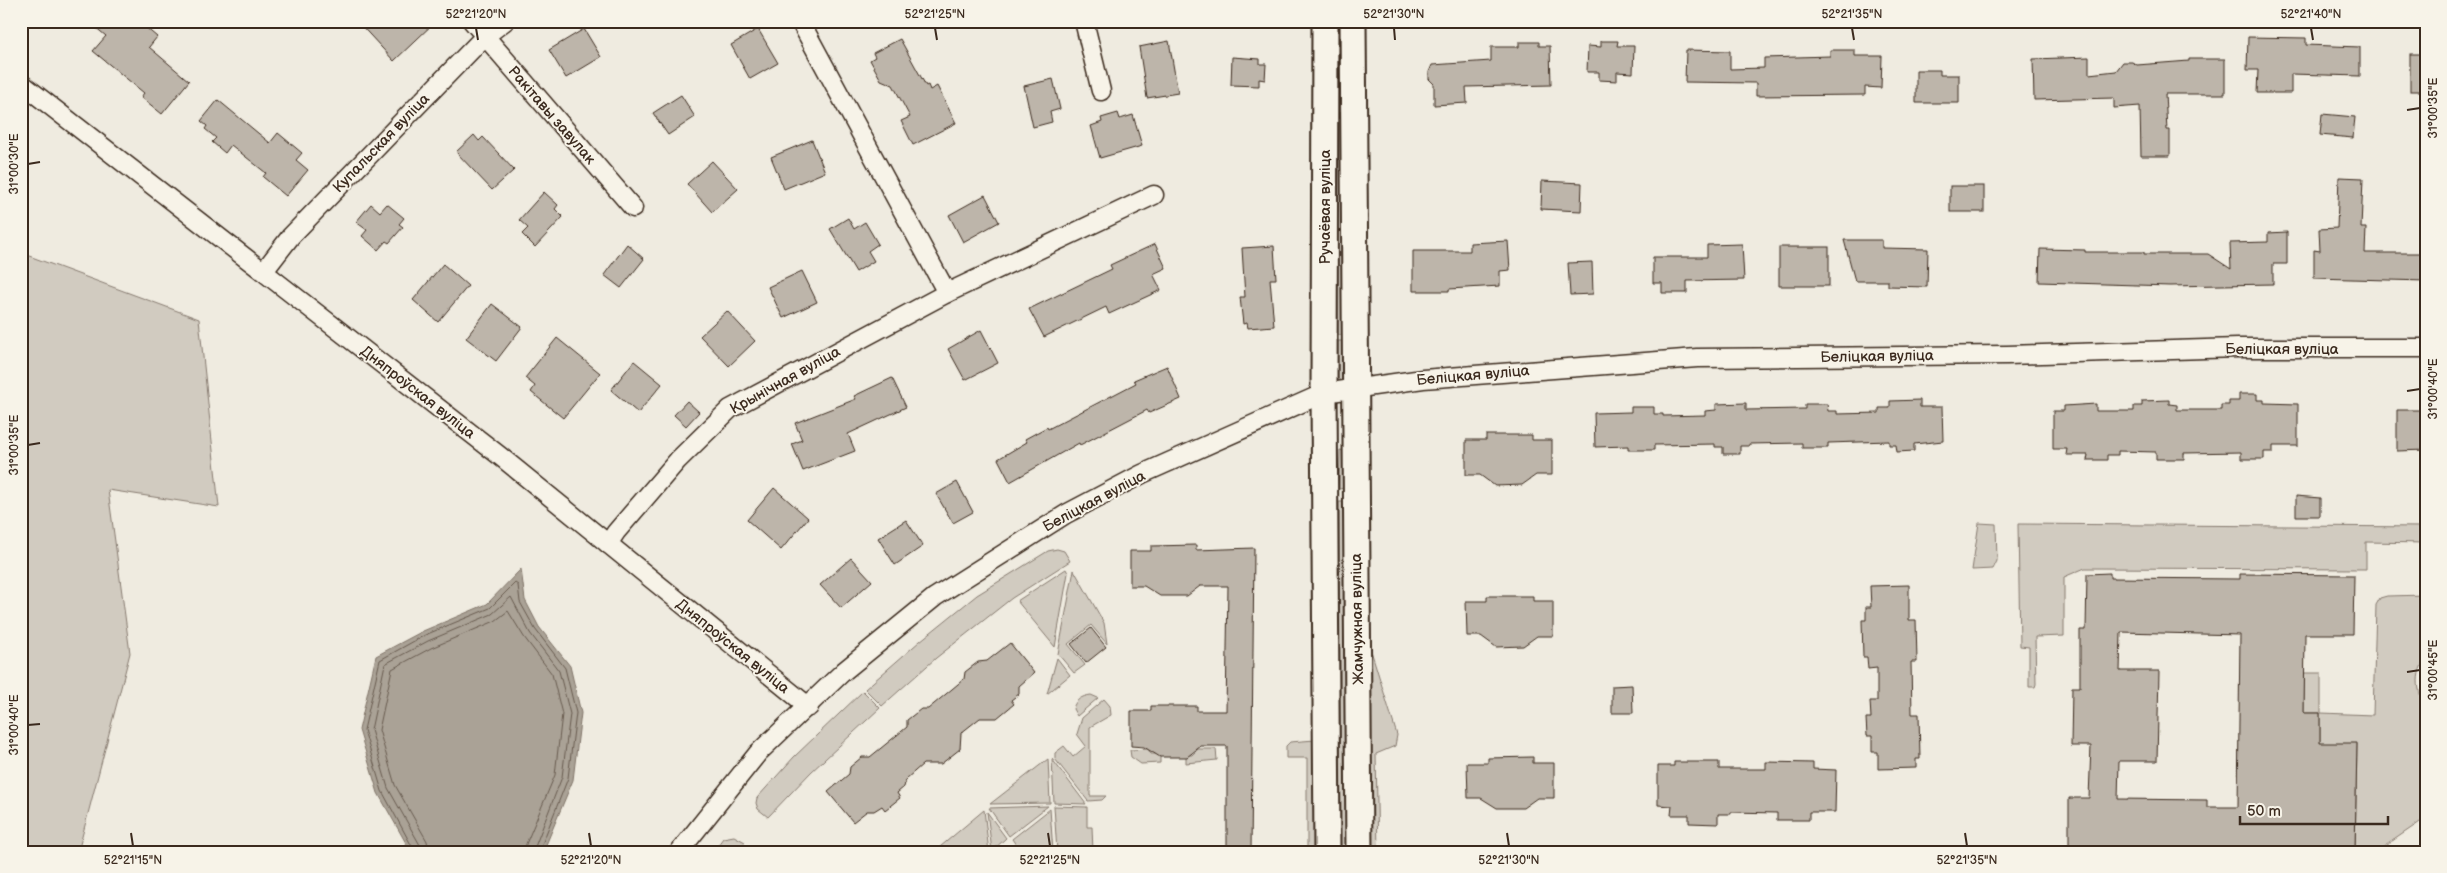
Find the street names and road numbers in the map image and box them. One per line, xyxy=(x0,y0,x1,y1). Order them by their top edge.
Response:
street label: Ракітавы завулак xyxy=(504,62,600,169)
street label: Купальская вуліца xyxy=(329,90,434,197)
street label: Ручаёвая вуліца xyxy=(1316,149,1335,265)
street label: Беліцкая вуліца xyxy=(2225,340,2339,359)
street label: Дняпроўская вуліца xyxy=(357,342,479,443)
street label: Крынічная вуліца xyxy=(727,342,844,419)
street label: Беліцкая вуліца xyxy=(1820,346,1934,367)
street label: Беліцкая вуліца xyxy=(1416,361,1531,390)
street label: Беліцкая вуліца xyxy=(1040,466,1149,536)
street label: Жамчужная вуліца xyxy=(1347,553,1368,685)
street label: Дняпроўская вуліца xyxy=(672,595,793,698)

